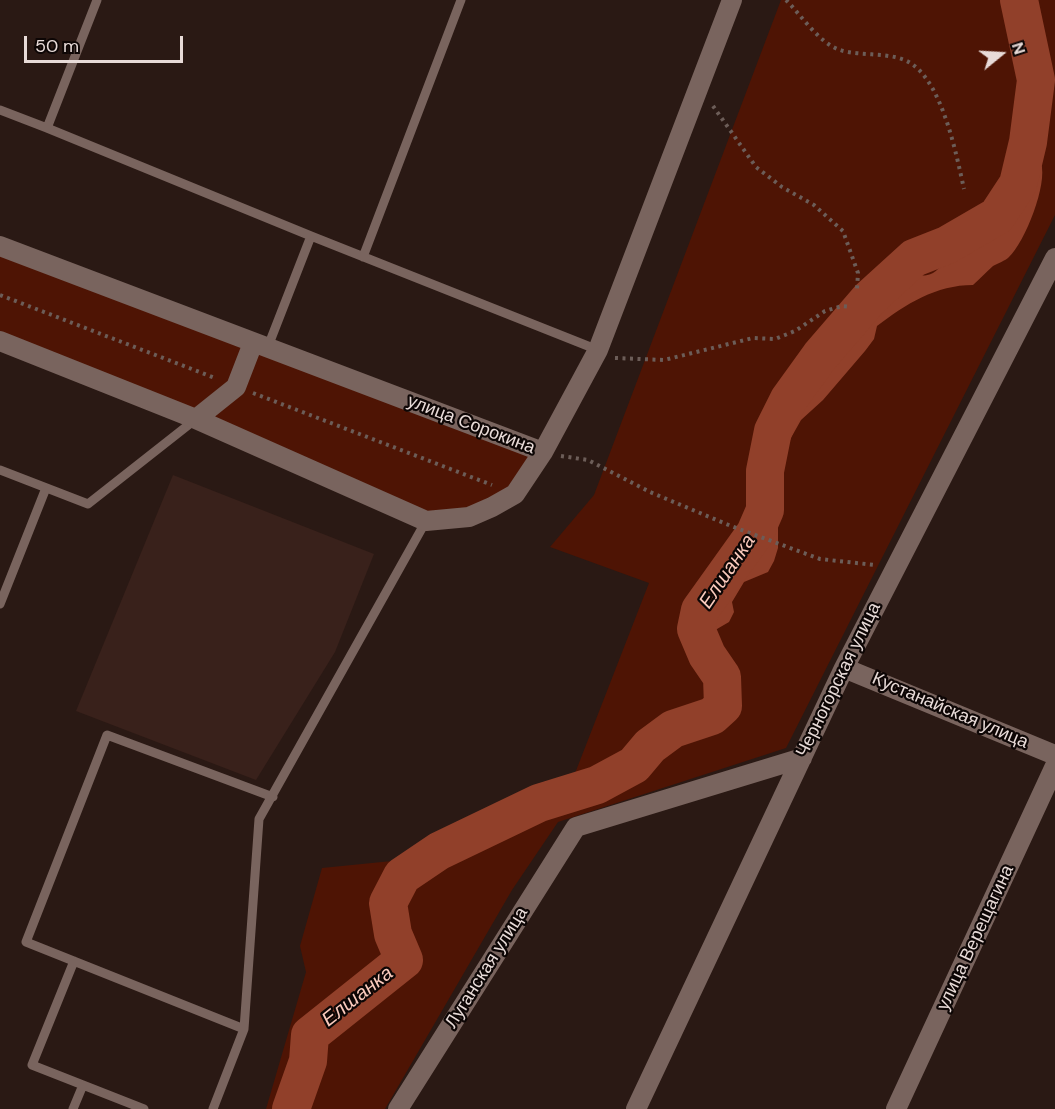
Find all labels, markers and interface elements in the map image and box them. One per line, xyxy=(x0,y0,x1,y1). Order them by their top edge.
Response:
scale bar xyxy=(27,24,186,62)
north arrow xyxy=(971,24,1031,84)
text: 50 m xyxy=(35,34,79,58)
text: N xyxy=(1007,39,1030,57)
street label: улица Сорокина xyxy=(404,391,538,459)
water label: Елшанка xyxy=(695,531,761,613)
street label: Черногорская улица xyxy=(792,599,886,761)
street label: Кустанайская улица xyxy=(869,668,1031,754)
street label: улица Верещагина xyxy=(933,862,1019,1014)
street label: Луганская улица xyxy=(441,904,533,1032)
water label: Елшанка xyxy=(318,962,398,1032)

